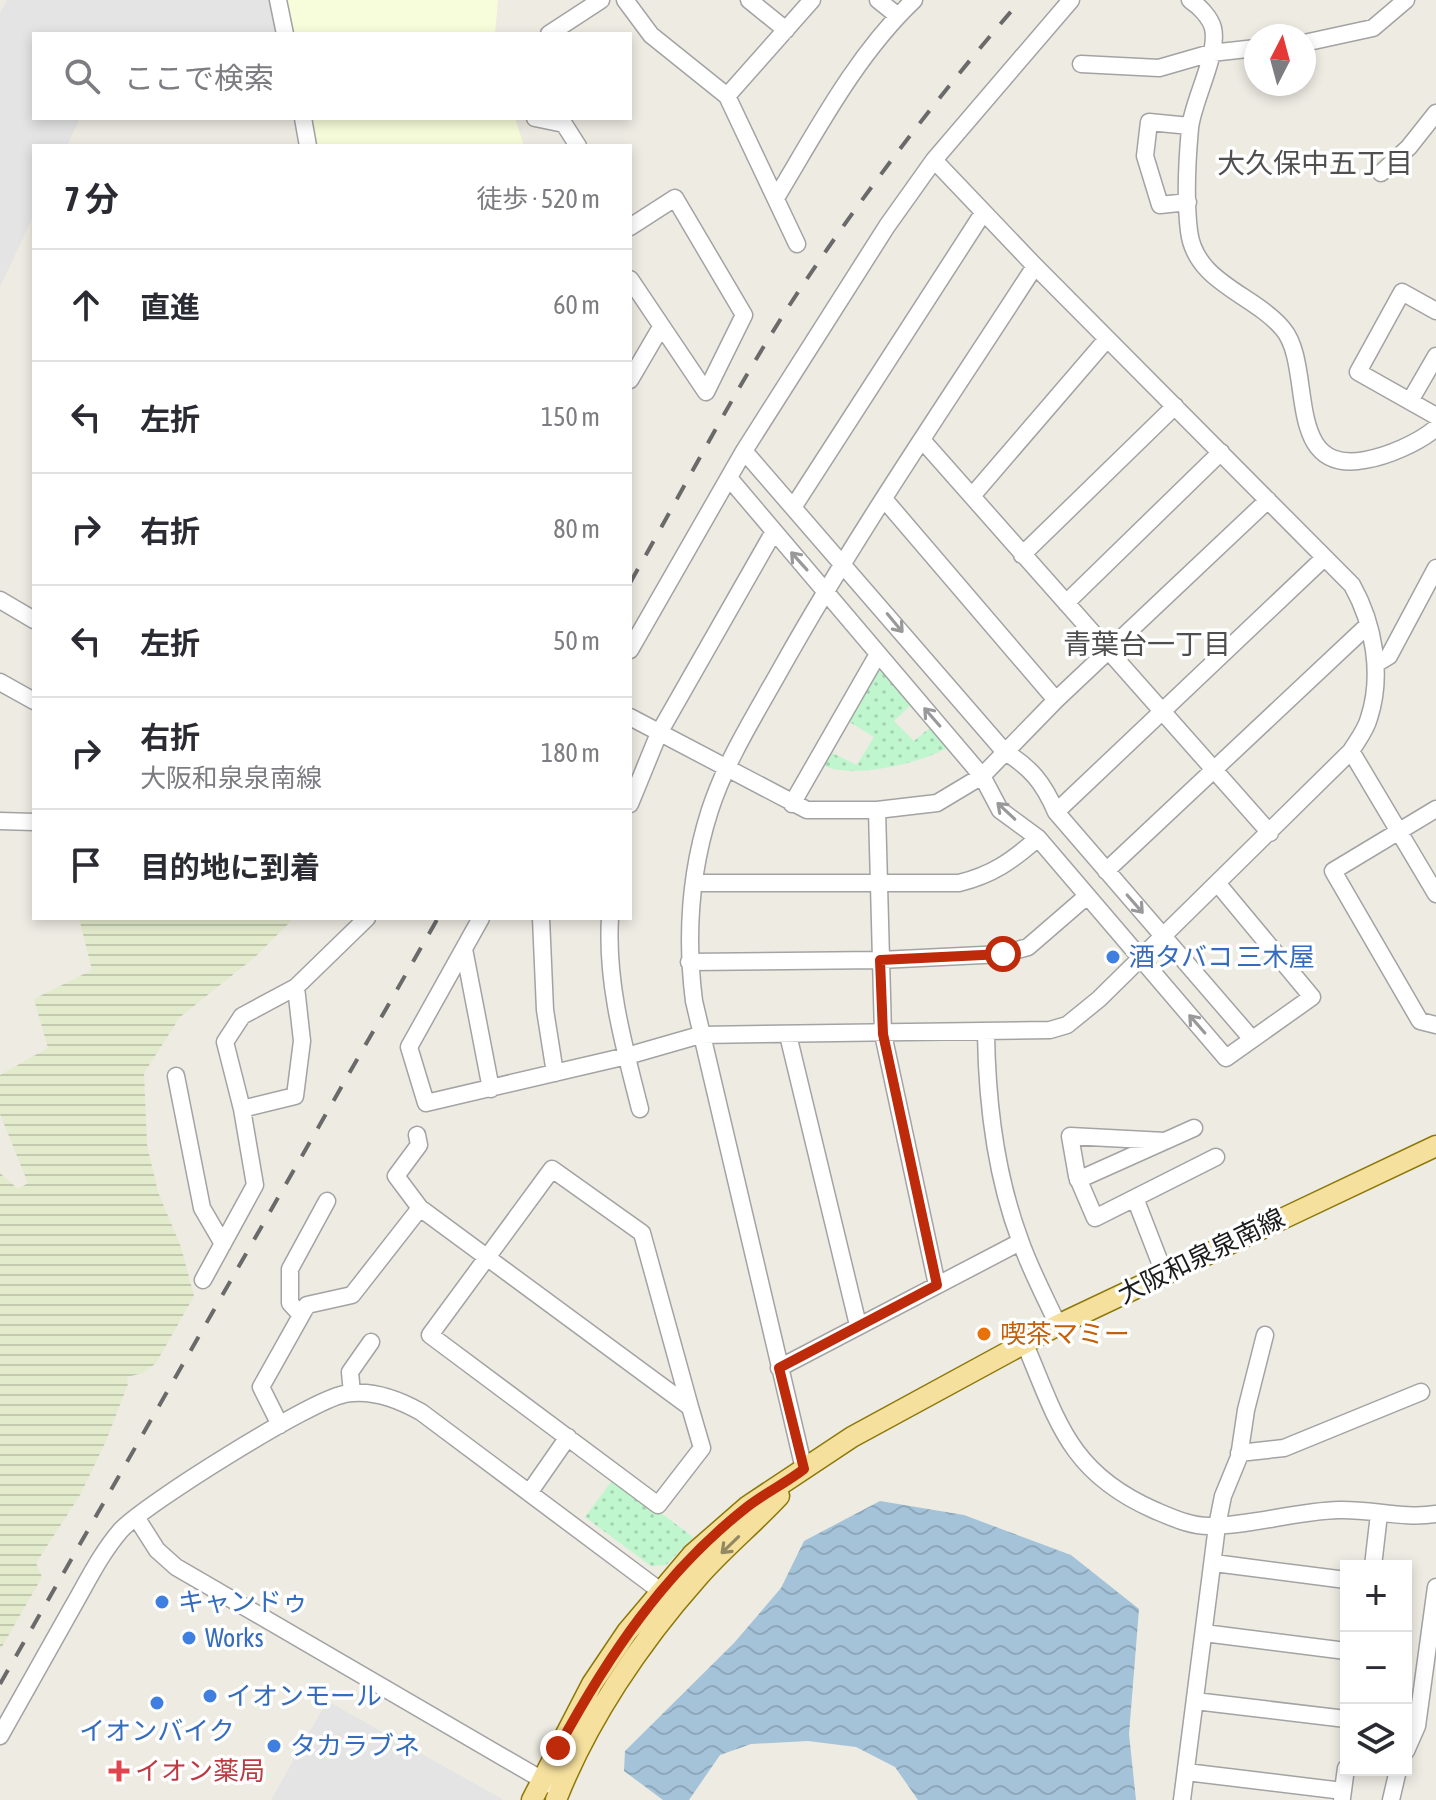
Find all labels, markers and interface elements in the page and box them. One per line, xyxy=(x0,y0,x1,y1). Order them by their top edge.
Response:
north arrow xyxy=(1244,24,1316,96)
search box xyxy=(32,32,632,120)
icon: search xyxy=(60,54,104,98)
text: ここで検索 xyxy=(124,61,274,95)
district label: 大久保中五丁目 xyxy=(1217,147,1413,179)
text: 7 分 xyxy=(64,179,119,218)
text: 徒歩 · 520 m xyxy=(476,184,600,214)
icon: ahead xyxy=(64,283,108,327)
text: 直進 xyxy=(140,290,200,324)
text: 60 m xyxy=(553,290,600,320)
icon: left xyxy=(64,395,108,439)
text: 左折 xyxy=(140,402,200,436)
text: 150 m xyxy=(541,402,600,432)
icon: right xyxy=(64,507,108,551)
text: 右折 xyxy=(140,514,200,548)
text: 80 m xyxy=(553,514,600,544)
one-way arrow xyxy=(790,552,808,572)
one-way arrow xyxy=(885,612,903,633)
icon: left xyxy=(64,619,108,663)
text: 左折 xyxy=(140,626,200,660)
text: 50 m xyxy=(553,626,600,656)
district label: 青葉台一丁目 xyxy=(1063,628,1231,660)
one-way arrow xyxy=(923,707,941,728)
text: 右折 xyxy=(140,720,200,754)
icon: right xyxy=(64,731,108,775)
text: 180 m xyxy=(541,738,600,768)
text: 大阪和泉泉南線 xyxy=(140,763,322,793)
one-way arrow xyxy=(996,801,1016,820)
icon: arrive xyxy=(64,843,108,887)
text: 目的地に到着 xyxy=(140,850,320,884)
one-way arrow xyxy=(1126,894,1144,914)
route start xyxy=(985,936,1021,972)
place label: 酒タバコ 三木屋 xyxy=(1129,942,1315,972)
marker: 酒タバコ 三木屋 xyxy=(1104,948,1122,966)
one-way arrow xyxy=(1188,1014,1206,1034)
street label: 大阪和泉泉南線 xyxy=(1113,1203,1289,1309)
place label: 喫茶マミー xyxy=(1000,1319,1130,1349)
marker: 喫茶マミー xyxy=(975,1325,993,1343)
one-way arrow xyxy=(720,1536,740,1555)
map controls xyxy=(1340,1560,1412,1776)
button: + xyxy=(1340,1560,1412,1632)
place label: キャンドゥ xyxy=(178,1587,308,1617)
marker: キャンドゥ xyxy=(153,1593,171,1611)
place label: Works xyxy=(205,1623,264,1653)
marker: Works xyxy=(180,1629,198,1647)
button: − xyxy=(1340,1632,1412,1704)
place label: イオンモール xyxy=(226,1681,382,1711)
marker: イオンモール xyxy=(201,1687,219,1705)
marker: イオンバイク xyxy=(148,1694,166,1712)
button: layers xyxy=(1340,1704,1412,1776)
place label: イオンバイク xyxy=(79,1716,235,1746)
route end xyxy=(540,1730,576,1766)
place label: タカラブネ xyxy=(290,1731,420,1761)
marker: タカラブネ xyxy=(265,1737,283,1755)
place label: イオン薬局 xyxy=(135,1756,265,1786)
marker: イオン薬局 xyxy=(110,1762,128,1780)

